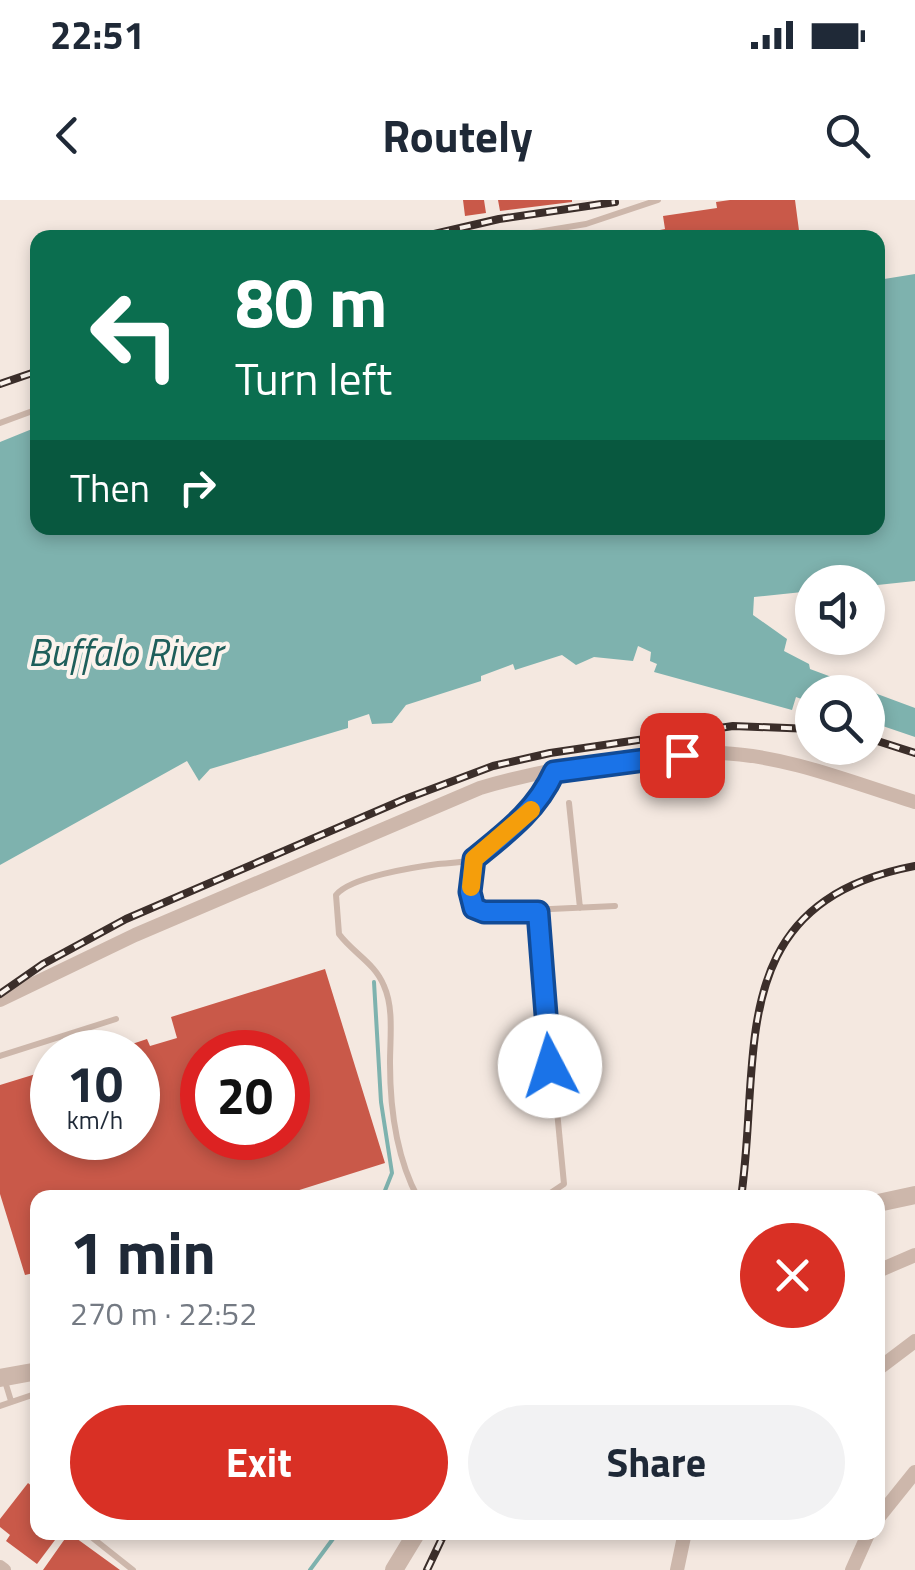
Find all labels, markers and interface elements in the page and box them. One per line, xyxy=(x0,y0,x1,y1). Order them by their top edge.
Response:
text: 22:51 xyxy=(50,6,145,64)
text: Routely xyxy=(382,101,533,169)
icon: back xyxy=(40,108,95,163)
icon: search xyxy=(820,108,875,163)
text: 80 m xyxy=(235,248,388,354)
icon: left xyxy=(70,270,200,400)
text: Turn left xyxy=(235,344,392,412)
text: Then xyxy=(70,459,150,517)
icon: right xyxy=(170,460,225,515)
map controls xyxy=(795,565,885,765)
button: sound xyxy=(795,565,885,655)
water label: Buffalo River xyxy=(28,623,226,681)
button: search xyxy=(795,675,885,765)
pin xyxy=(640,713,725,798)
icon: arrive xyxy=(655,728,710,783)
position arrow xyxy=(498,1014,602,1118)
speed limit sign: 20 xyxy=(180,1030,310,1160)
text: 10 xyxy=(67,1045,123,1121)
text: km/h xyxy=(67,1101,123,1139)
text: 1 min xyxy=(70,1206,216,1297)
button: close xyxy=(740,1223,845,1328)
text: 270 m · 22:52 xyxy=(70,1289,257,1337)
button: Exit xyxy=(70,1405,448,1520)
button: Share xyxy=(468,1405,845,1520)

